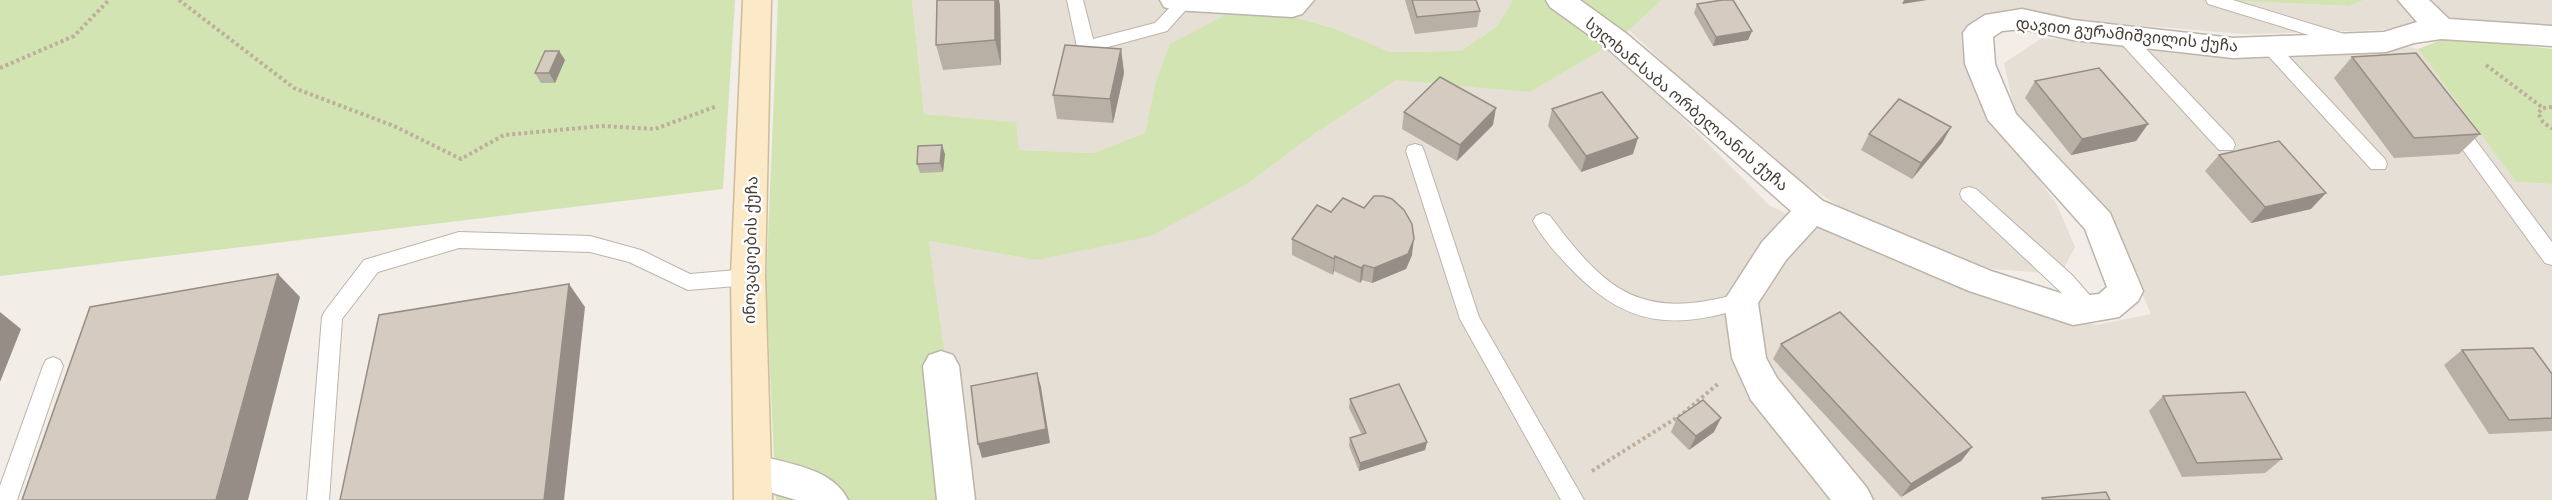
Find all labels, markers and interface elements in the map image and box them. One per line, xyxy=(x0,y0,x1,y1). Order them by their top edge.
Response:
street label: დავით გურამიშვილის ქუჩა xyxy=(2015,11,2239,57)
street label: სულხან-საბა ორბელიანის ქუჩა xyxy=(1581,12,1793,196)
street label: ინოვაციების ქუჩა xyxy=(738,176,762,324)

